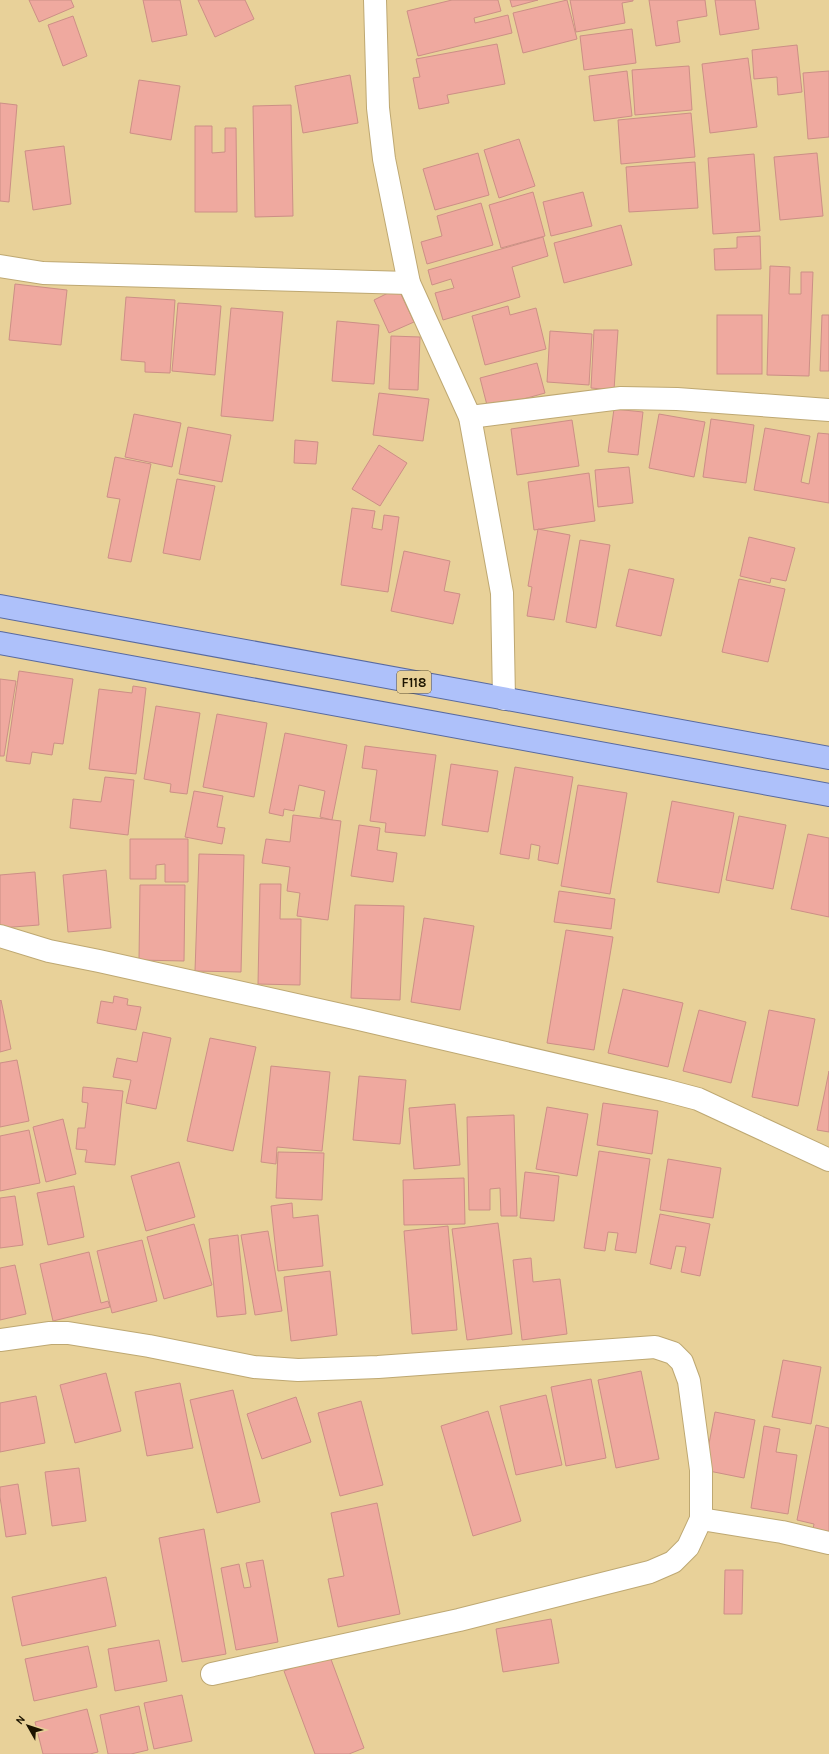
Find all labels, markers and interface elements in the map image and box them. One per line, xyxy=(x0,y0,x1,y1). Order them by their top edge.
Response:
road number: F118 xyxy=(397,671,431,693)
north arrow xyxy=(8,1706,48,1746)
text: N xyxy=(13,1713,28,1727)

